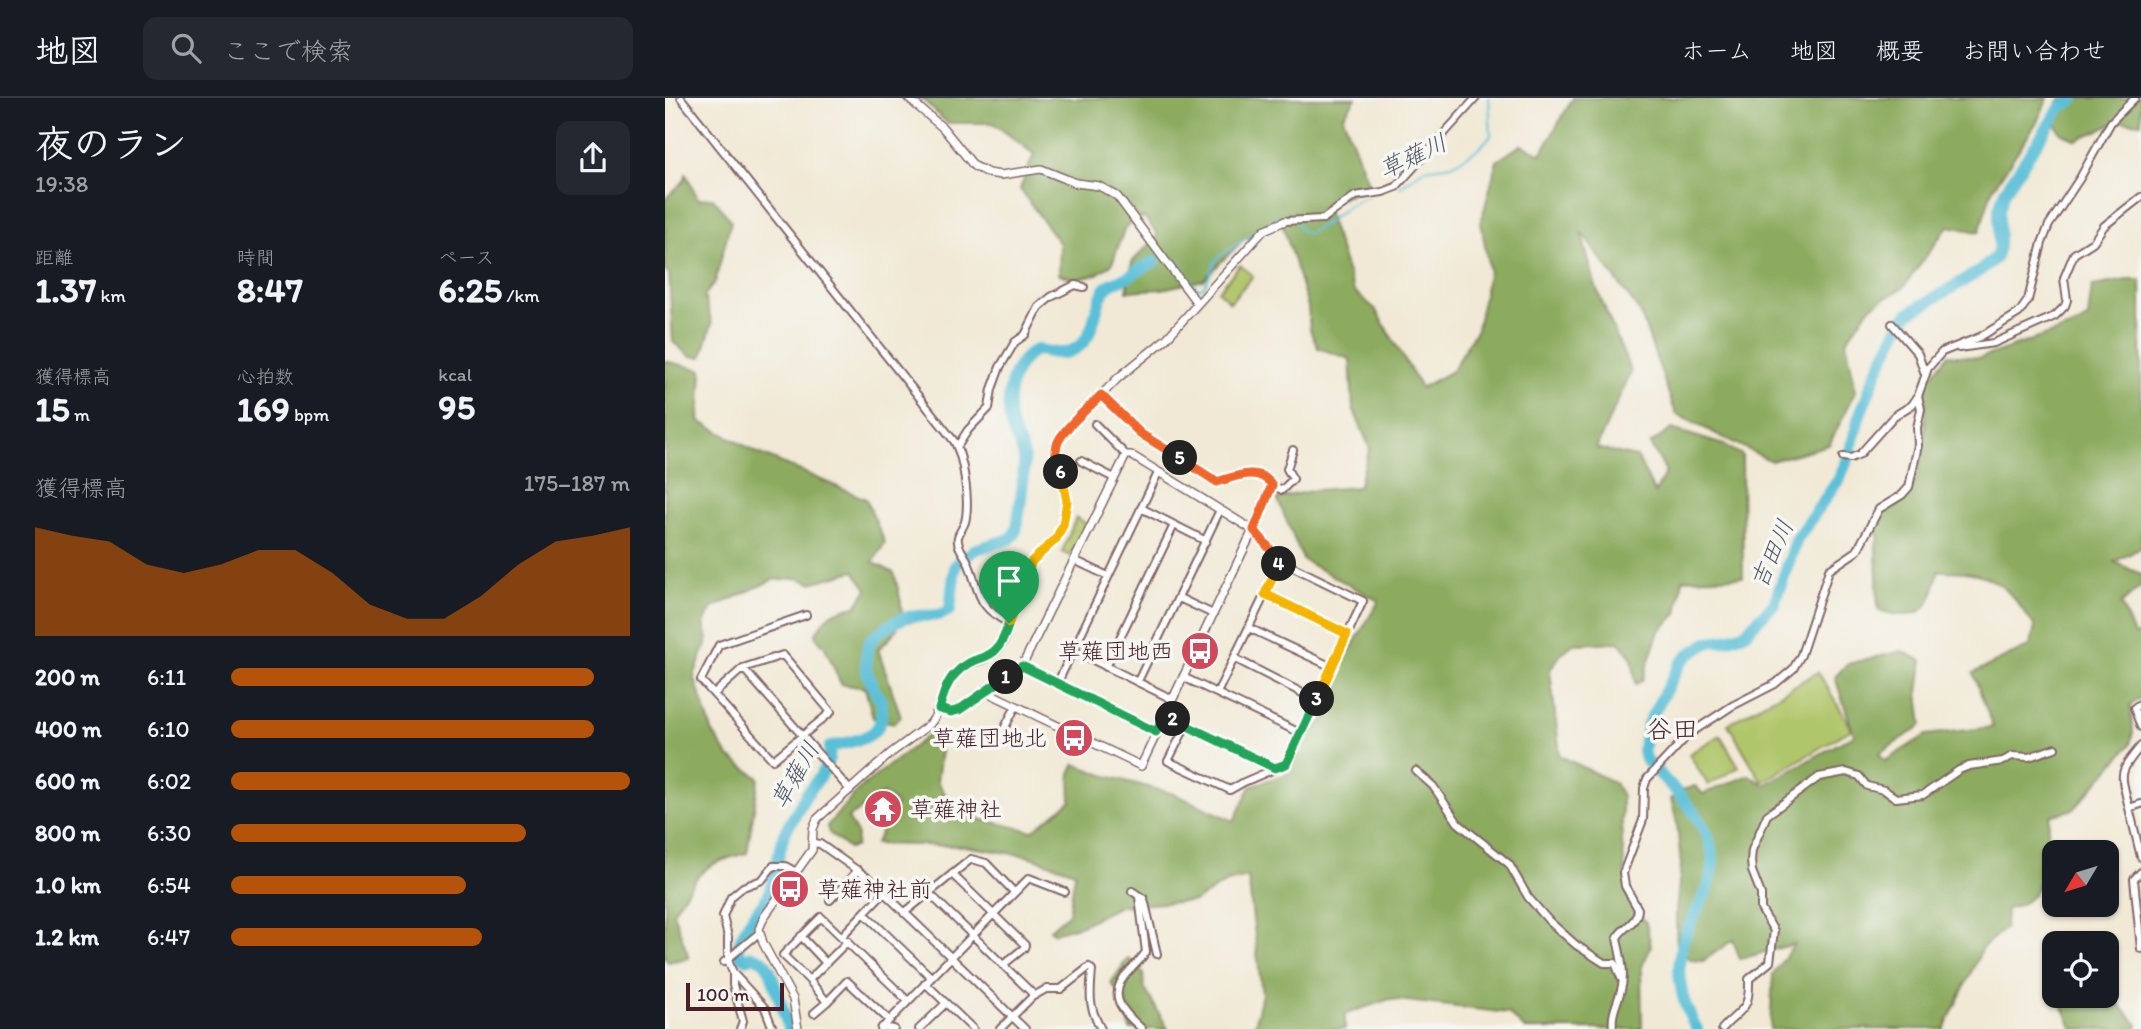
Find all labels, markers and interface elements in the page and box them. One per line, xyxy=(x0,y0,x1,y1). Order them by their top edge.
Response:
search box xyxy=(143,17,633,80)
icon: search xyxy=(167,29,205,67)
text: 地図 xyxy=(35,31,101,70)
text: ここで検索 xyxy=(223,35,353,67)
text: ホーム xyxy=(1681,36,1752,65)
text: 地図 xyxy=(1790,36,1838,65)
text: 概要 xyxy=(1876,36,1924,65)
text: お問い合わせ xyxy=(1962,36,2106,65)
text: 夜のラン xyxy=(35,121,187,167)
button: share xyxy=(556,121,630,195)
water label: 草薙川 xyxy=(1374,127,1452,184)
text: 19:38 xyxy=(35,170,88,198)
text: 距離 xyxy=(35,246,73,269)
text: 時間 xyxy=(237,246,275,269)
text: ペース xyxy=(438,246,494,269)
text: 1.37 xyxy=(35,269,96,311)
text: 8:47 xyxy=(237,269,303,311)
text: 6:25 xyxy=(438,269,502,311)
text: km xyxy=(96,284,126,307)
text: /km xyxy=(502,284,540,307)
text: kcal xyxy=(438,363,472,386)
text: 獲得標高 xyxy=(35,365,111,388)
text: 心拍数 xyxy=(237,365,294,388)
text: 95 xyxy=(438,386,475,428)
text: 15 xyxy=(35,388,70,430)
text: 169 xyxy=(237,388,290,430)
text: m xyxy=(70,403,90,426)
text: bpm xyxy=(290,403,329,426)
pin: 5 xyxy=(1163,440,1197,476)
text: 5 xyxy=(1175,446,1184,469)
pin: 6 xyxy=(1043,454,1079,490)
text: 6 xyxy=(1055,460,1066,483)
text: 175–187 m xyxy=(524,469,630,497)
text: 獲得標高 xyxy=(35,474,127,502)
water label: 吉田川 xyxy=(1744,515,1799,593)
pin: 4 xyxy=(1261,546,1297,582)
pin xyxy=(979,551,1039,623)
text: 4 xyxy=(1273,552,1284,575)
icon: arrive xyxy=(990,562,1028,600)
bus stop icon: 草薙団地西 xyxy=(1179,630,1221,672)
place label: 草薙団地西 xyxy=(1058,637,1173,665)
pin: 1 xyxy=(989,660,1023,694)
text: 200 m xyxy=(35,663,100,691)
text: 6:11 xyxy=(147,663,186,691)
text: 1 xyxy=(1001,665,1010,688)
pin: 3 xyxy=(1299,682,1335,716)
text: 3 xyxy=(1311,687,1322,710)
pin: 2 xyxy=(1155,702,1191,736)
text: 2 xyxy=(1168,707,1178,730)
district label: 谷田 xyxy=(1646,713,1698,745)
text: 400 m xyxy=(35,715,102,743)
text: 6:10 xyxy=(147,715,190,743)
bus stop icon: 草薙団地北 xyxy=(1053,717,1095,759)
place label: 草薙団地北 xyxy=(932,724,1047,752)
water label: 草薙川 xyxy=(764,736,825,813)
text: 600 m xyxy=(35,767,100,795)
text: 6:02 xyxy=(147,767,191,795)
temple icon: 草薙神社 xyxy=(862,788,904,830)
place label: 草薙神社 xyxy=(910,795,1002,823)
text: 800 m xyxy=(35,819,100,847)
text: 6:30 xyxy=(147,819,192,847)
north arrow xyxy=(2042,840,2119,917)
map controls xyxy=(2042,840,2119,1008)
bus stop icon: 草薙神社前 xyxy=(769,868,811,910)
text: 1.0 km xyxy=(35,871,101,899)
text: 6:54 xyxy=(147,871,191,899)
place label: 草薙神社前 xyxy=(817,875,932,903)
text: 1.2 km xyxy=(35,923,99,951)
text: 6:47 xyxy=(147,923,190,951)
button: locate xyxy=(2042,931,2119,1008)
scale bar xyxy=(686,980,784,1012)
text: 100 m xyxy=(697,983,749,1006)

